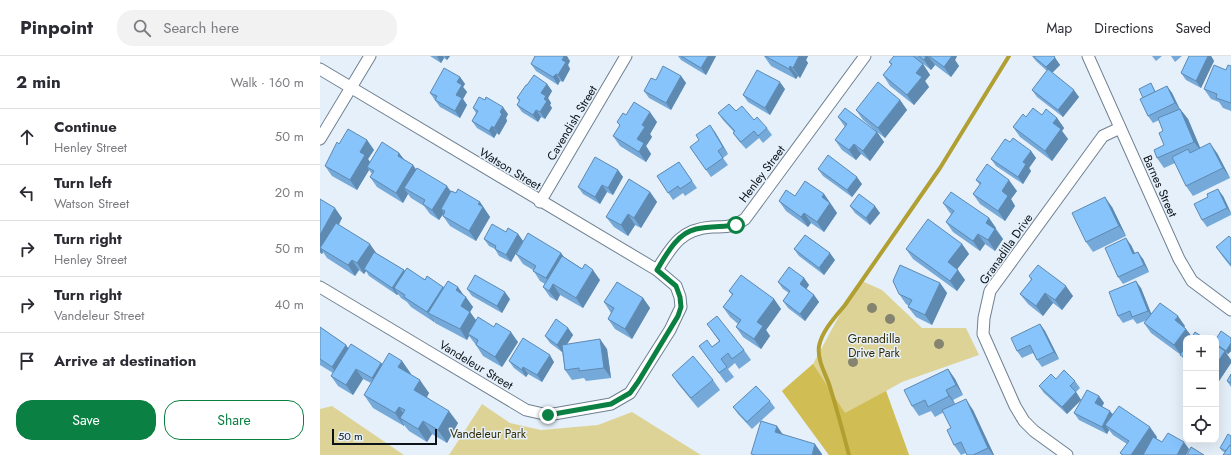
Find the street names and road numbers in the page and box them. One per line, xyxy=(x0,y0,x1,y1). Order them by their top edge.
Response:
street label: Cavendish Street xyxy=(542,82,602,164)
street label: Henley Street xyxy=(735,142,790,206)
street label: Watson Street xyxy=(476,143,544,195)
street label: Barnes Street xyxy=(1138,152,1182,220)
street label: Granadilla Drive xyxy=(975,210,1037,288)
street label: Vandeleur Street xyxy=(436,336,516,394)

